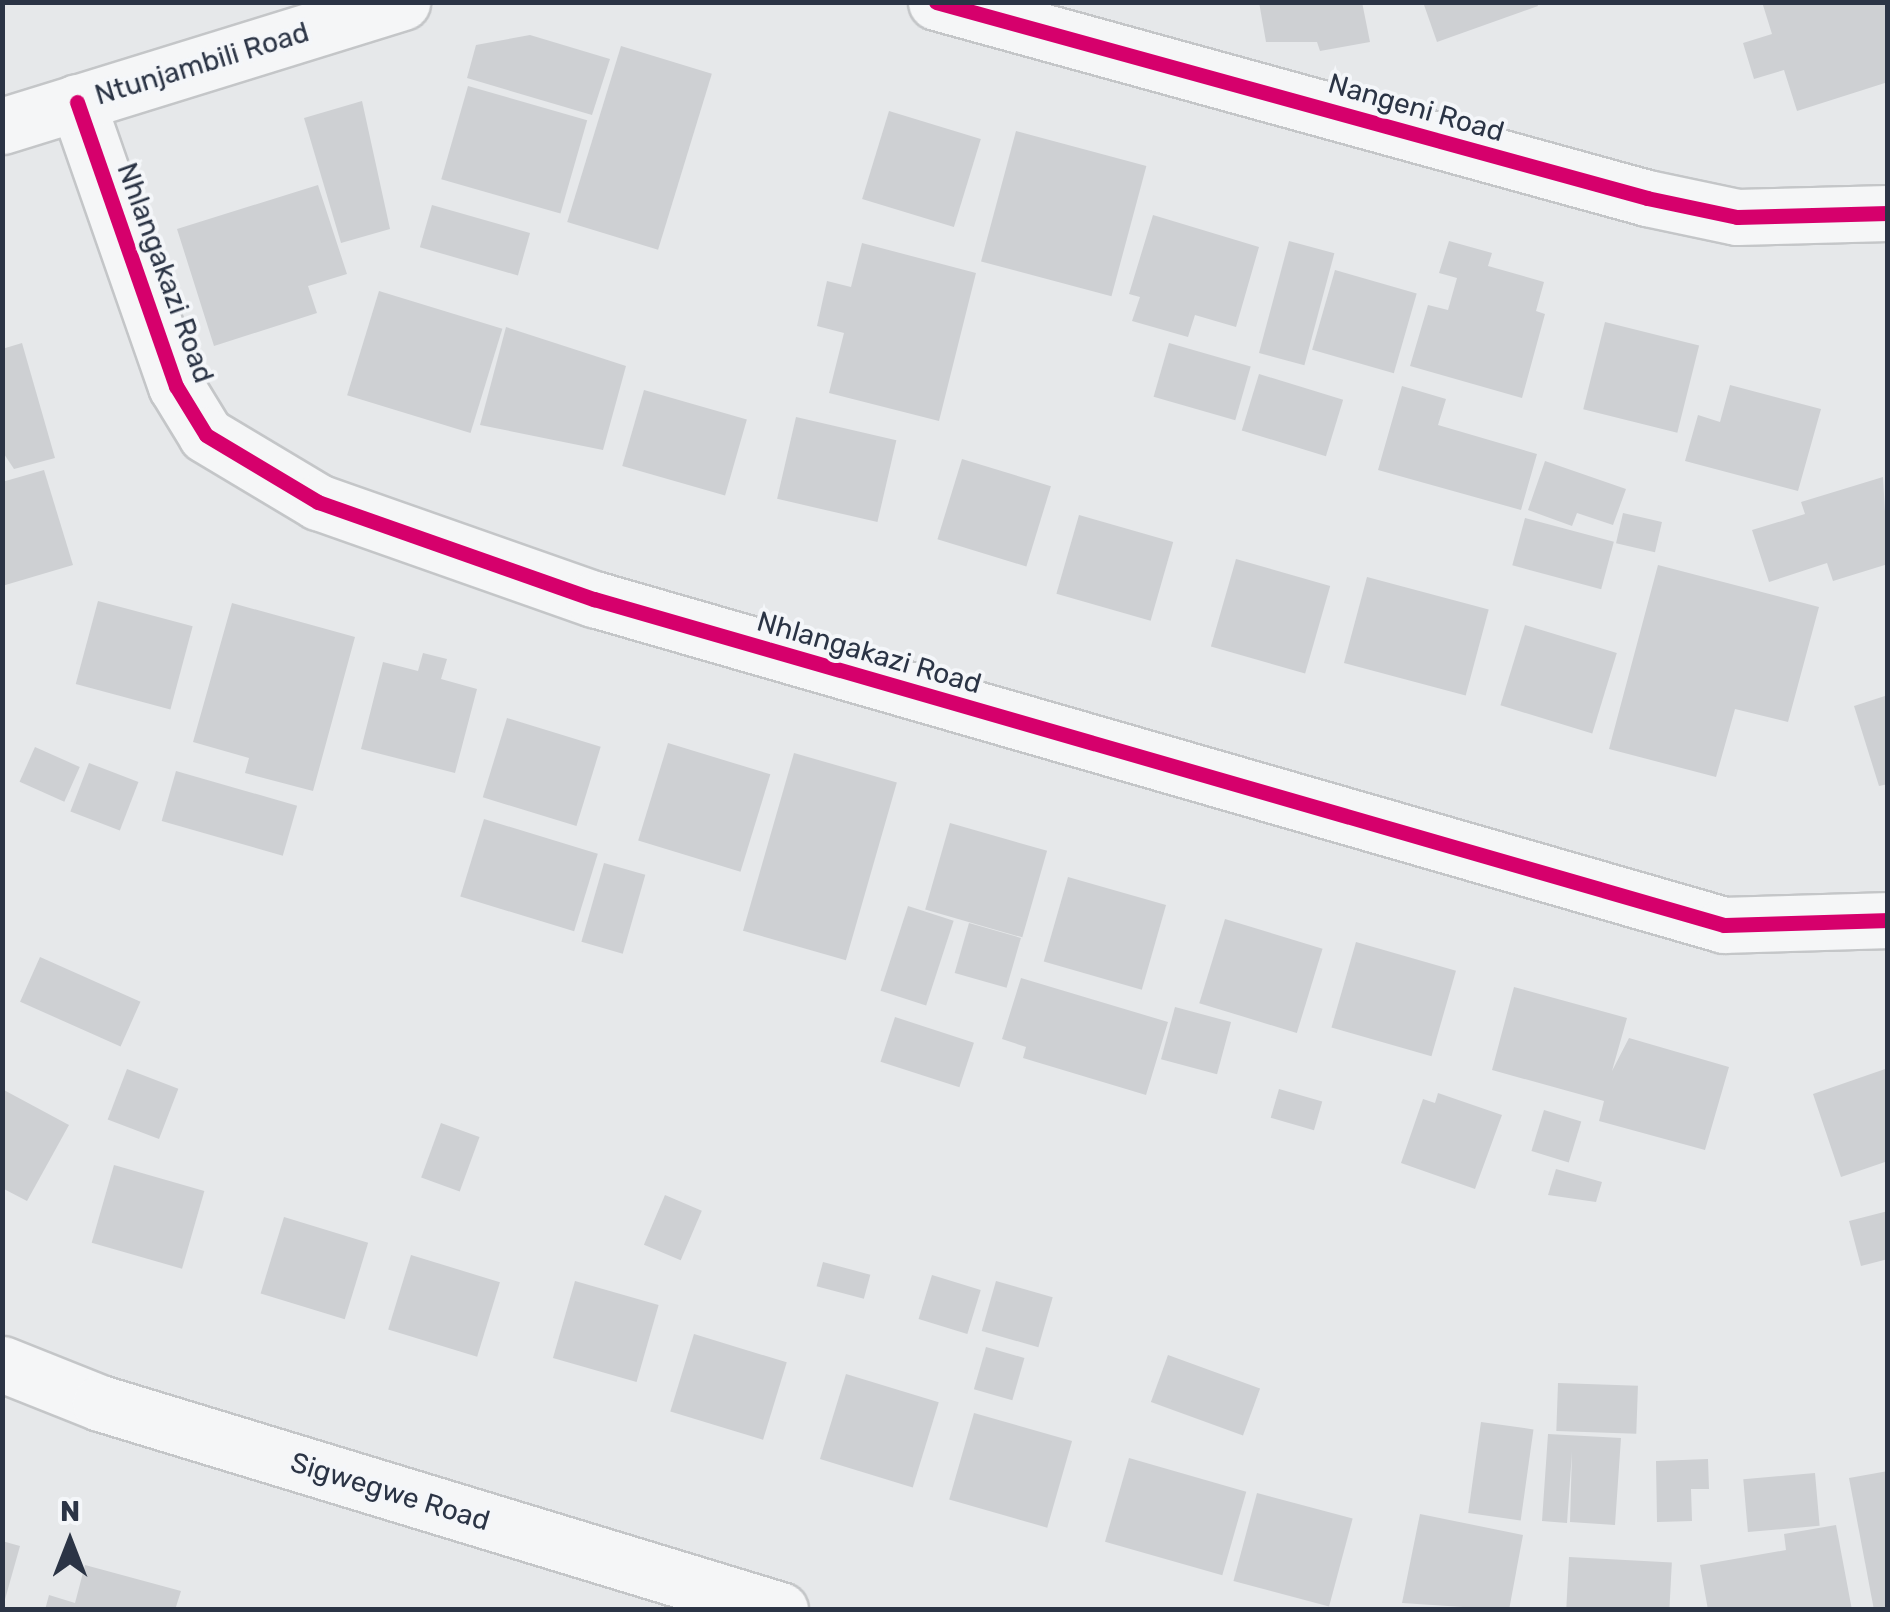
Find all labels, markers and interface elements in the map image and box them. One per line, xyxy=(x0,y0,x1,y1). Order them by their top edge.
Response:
street label: Ntunjambili Road xyxy=(91,15,313,113)
street label: Nangeni Road xyxy=(1324,67,1508,149)
street label: Nhlangakazi Road xyxy=(110,158,220,388)
street label: Nhlangakazi Road xyxy=(753,605,985,701)
street label: Sigwegwe Road xyxy=(286,1446,494,1538)
north arrow xyxy=(20,1492,120,1592)
text: N xyxy=(60,1495,80,1528)

